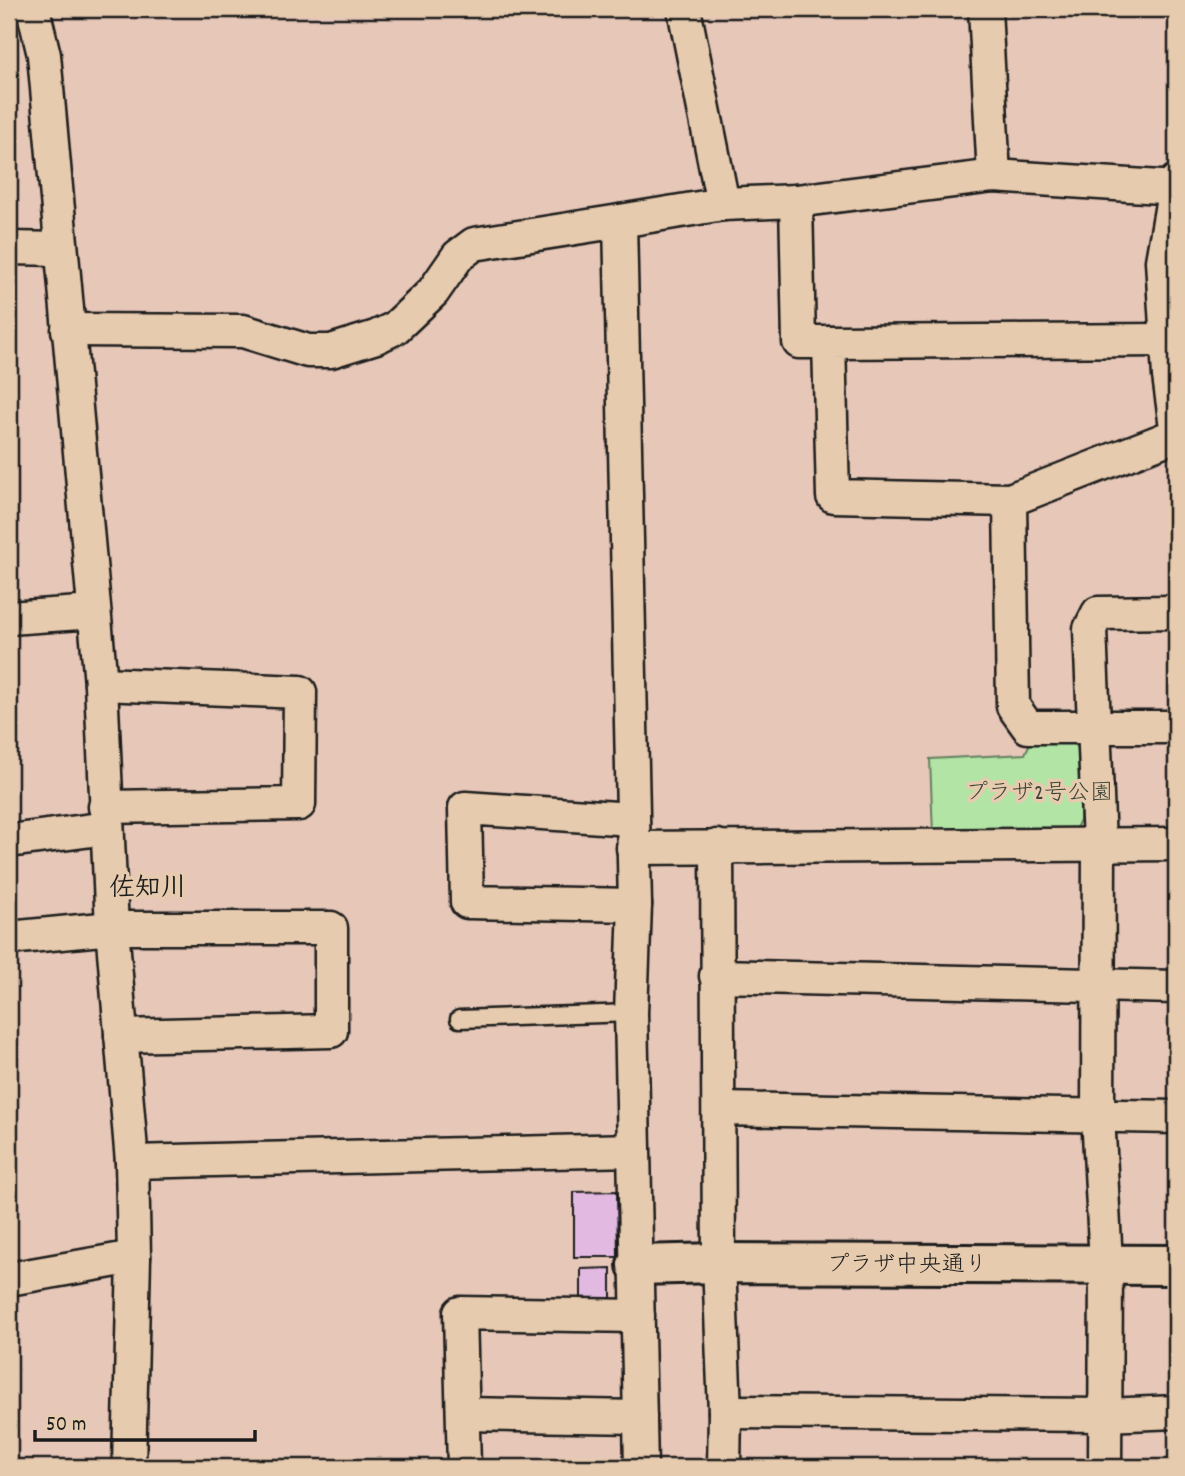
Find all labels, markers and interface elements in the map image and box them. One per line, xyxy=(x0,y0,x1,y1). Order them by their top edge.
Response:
park label: プラザ2号公園 xyxy=(965,778,1113,811)
district label: 佐知川 xyxy=(109,871,187,908)
street label: プラザ中央通り xyxy=(827,1250,988,1283)
scale bar xyxy=(35,1399,256,1443)
text: 50 m xyxy=(46,1411,86,1441)

